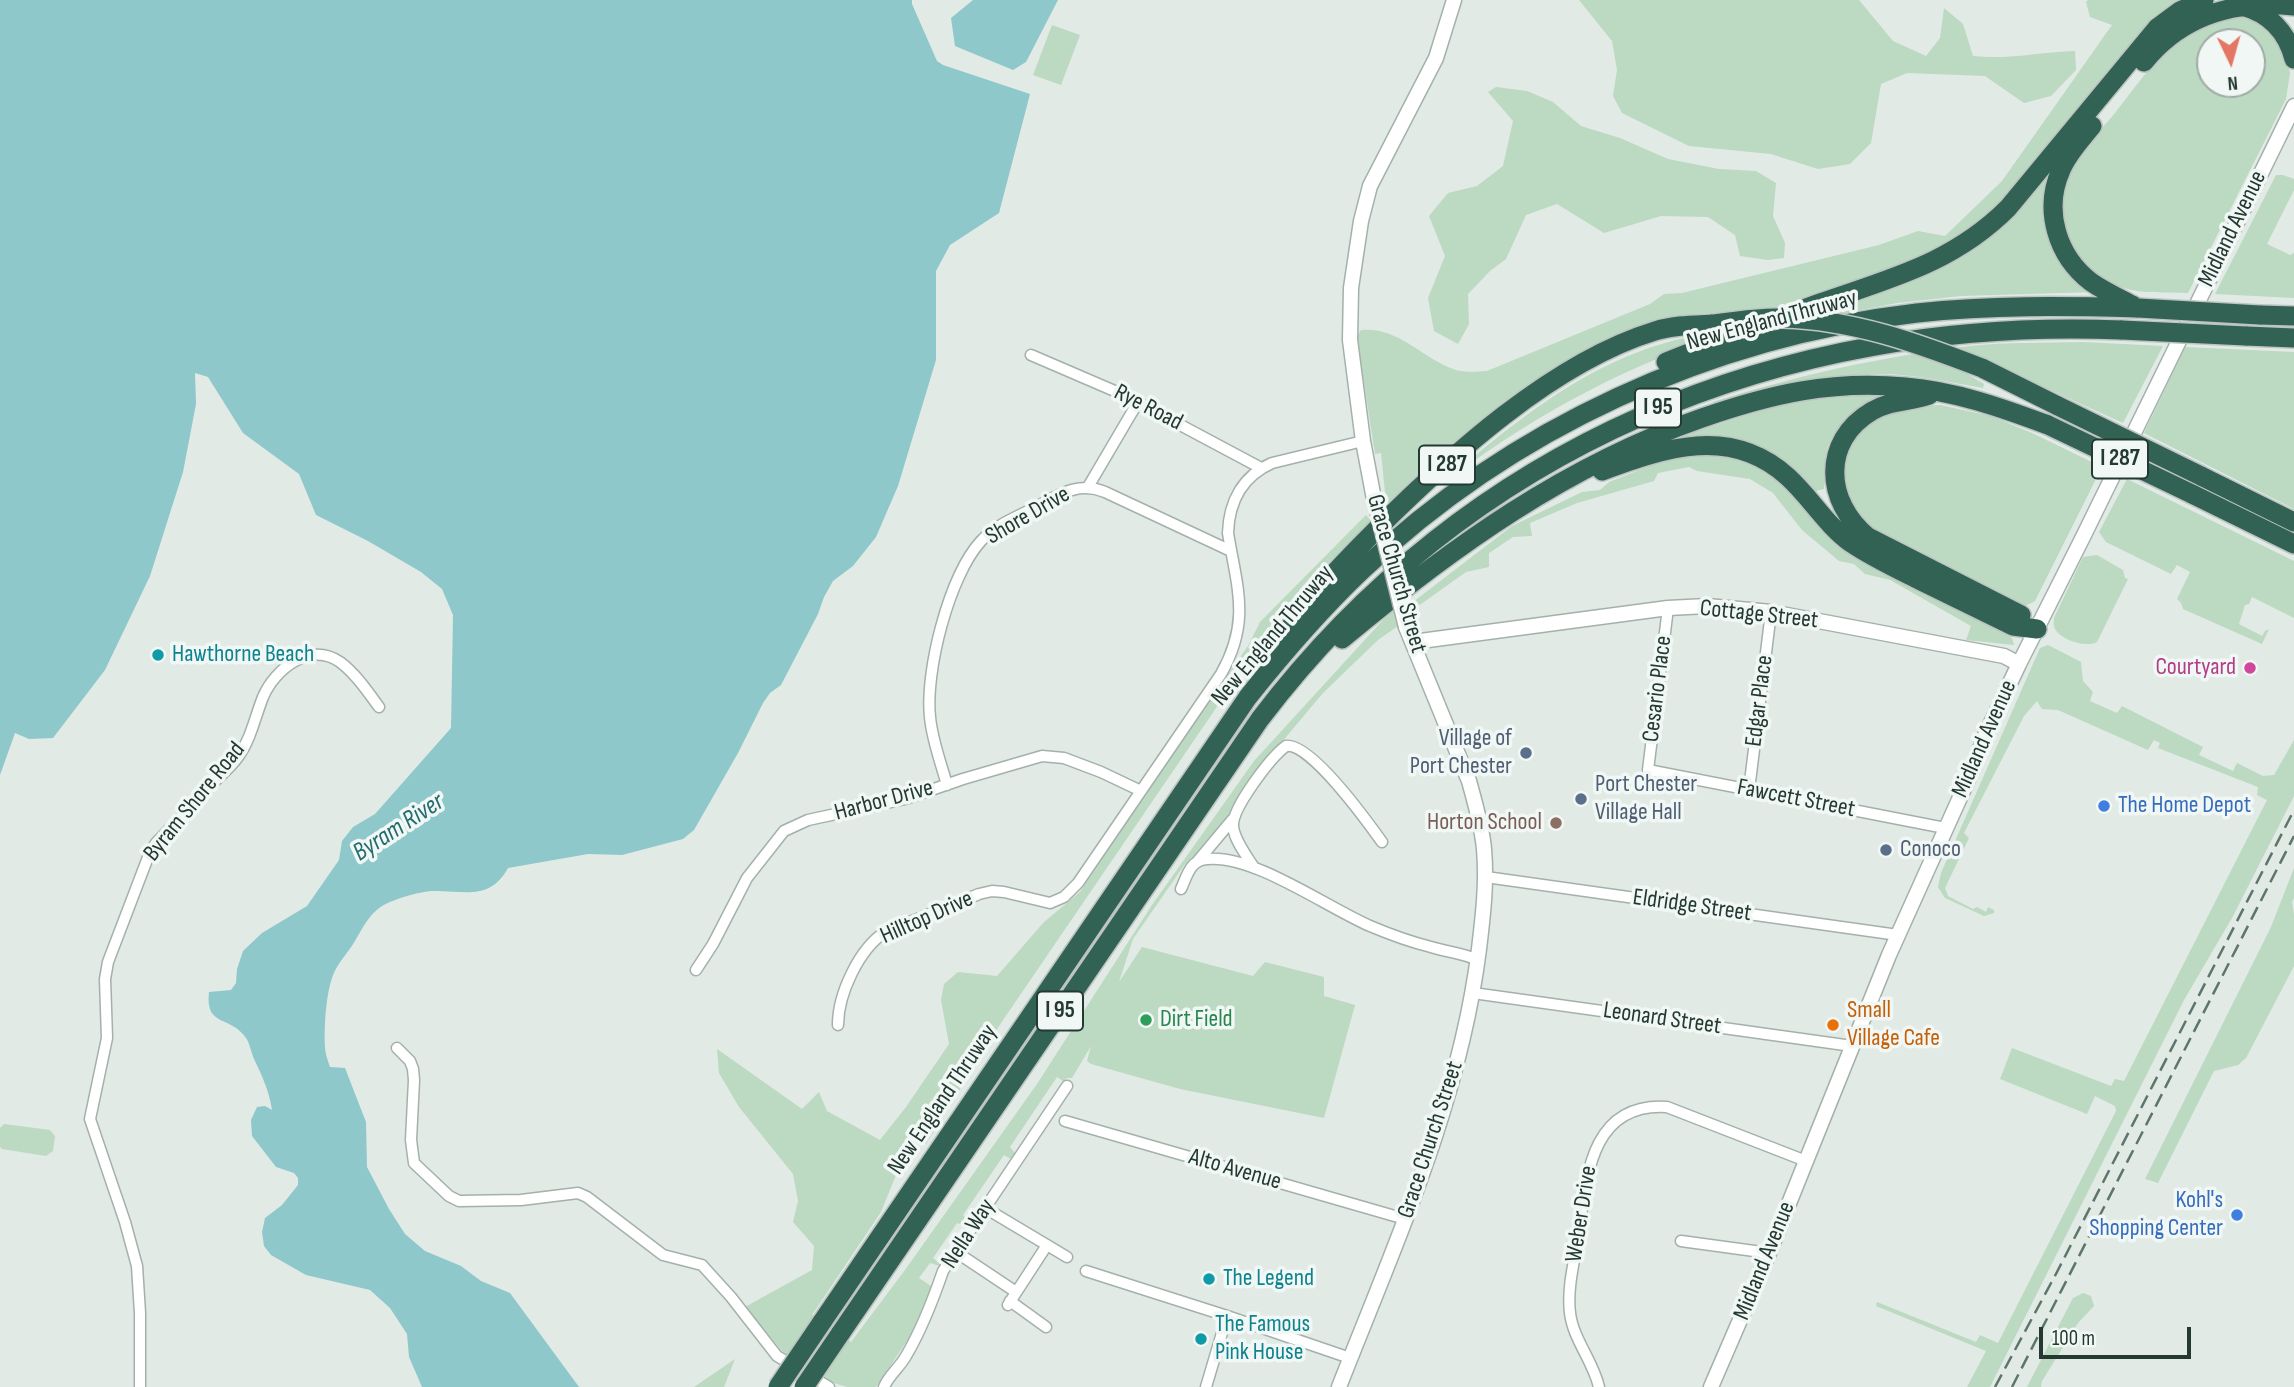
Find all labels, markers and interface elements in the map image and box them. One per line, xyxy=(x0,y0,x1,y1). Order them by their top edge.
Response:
north arrow xyxy=(2196,28,2266,98)
text: N xyxy=(2227,71,2239,94)
street label: Midland Avenue xyxy=(2193,166,2273,292)
street label: New England Thruway xyxy=(1684,284,1860,358)
street label: Rye Road xyxy=(1109,379,1187,437)
road number: I 95 xyxy=(1635,388,1681,428)
road number: I 287 xyxy=(2092,440,2148,478)
road number: I 287 xyxy=(1419,446,1475,485)
street label: Shore Drive xyxy=(981,480,1075,552)
street label: Grace Church Street xyxy=(1360,491,1432,657)
street label: New England Thruway xyxy=(1206,560,1340,712)
street label: Cottage Street xyxy=(1698,594,1820,636)
street label: Cesario Place xyxy=(1637,634,1679,744)
place label: Hawthorne Beach xyxy=(172,641,314,669)
marker: Hawthorne Beach xyxy=(150,647,166,663)
street label: Edgar Place xyxy=(1740,654,1780,748)
place label: Courtyard xyxy=(2155,654,2236,682)
marker: Courtyard xyxy=(2242,660,2258,676)
street label: Midland Avenue xyxy=(1946,676,2024,802)
place label: Village of Port Chester xyxy=(1410,725,1512,781)
street label: Byram Shore Road xyxy=(138,737,252,867)
marker: Village of Port Chester xyxy=(1518,745,1534,761)
place label: Port Chester Village Hall xyxy=(1595,771,1697,827)
street label: Fawcett Street xyxy=(1735,773,1857,825)
street label: Harbor Drive xyxy=(832,774,936,828)
water label: Byram River xyxy=(348,787,450,869)
marker: Port Chester Village Hall xyxy=(1573,791,1589,807)
place label: The Home Depot xyxy=(2118,792,2251,820)
marker: The Home Depot xyxy=(2096,798,2112,814)
place label: Horton School xyxy=(1427,809,1542,837)
marker: Horton School xyxy=(1548,815,1564,831)
place label: Conoco xyxy=(1900,836,1961,864)
marker: Conoco xyxy=(1878,842,1894,858)
street label: Eldridge Street xyxy=(1631,883,1753,929)
street label: Hilltop Drive xyxy=(876,885,978,951)
road number: I 95 xyxy=(1037,992,1083,1030)
street label: Leonard Street xyxy=(1601,996,1723,1042)
place label: Small Village Cafe xyxy=(1847,997,1940,1053)
place label: Dirt Field xyxy=(1160,1006,1233,1034)
marker: Dirt Field xyxy=(1138,1012,1154,1028)
marker: Small Village Cafe xyxy=(1825,1017,1841,1033)
street label: New England Thruway xyxy=(882,1019,1004,1181)
street label: Grace Church Street xyxy=(1392,1058,1470,1222)
street label: Alto Avenue xyxy=(1186,1143,1284,1197)
street label: Weber Drive xyxy=(1560,1164,1604,1264)
place label: Kohl's Shopping Center xyxy=(2089,1187,2223,1243)
street label: Nella Way xyxy=(936,1194,1002,1274)
street label: Midland Avenue xyxy=(1728,1198,1802,1324)
marker: Kohl's Shopping Center xyxy=(2229,1207,2245,1223)
place label: The Legend xyxy=(1223,1265,1314,1293)
marker: The Legend xyxy=(1201,1271,1217,1287)
place label: The Famous Pink House xyxy=(1215,1311,1310,1367)
scale bar xyxy=(2042,1314,2194,1358)
text: 100 m xyxy=(2052,1326,2095,1351)
marker: The Famous Pink House xyxy=(1193,1331,1209,1347)

